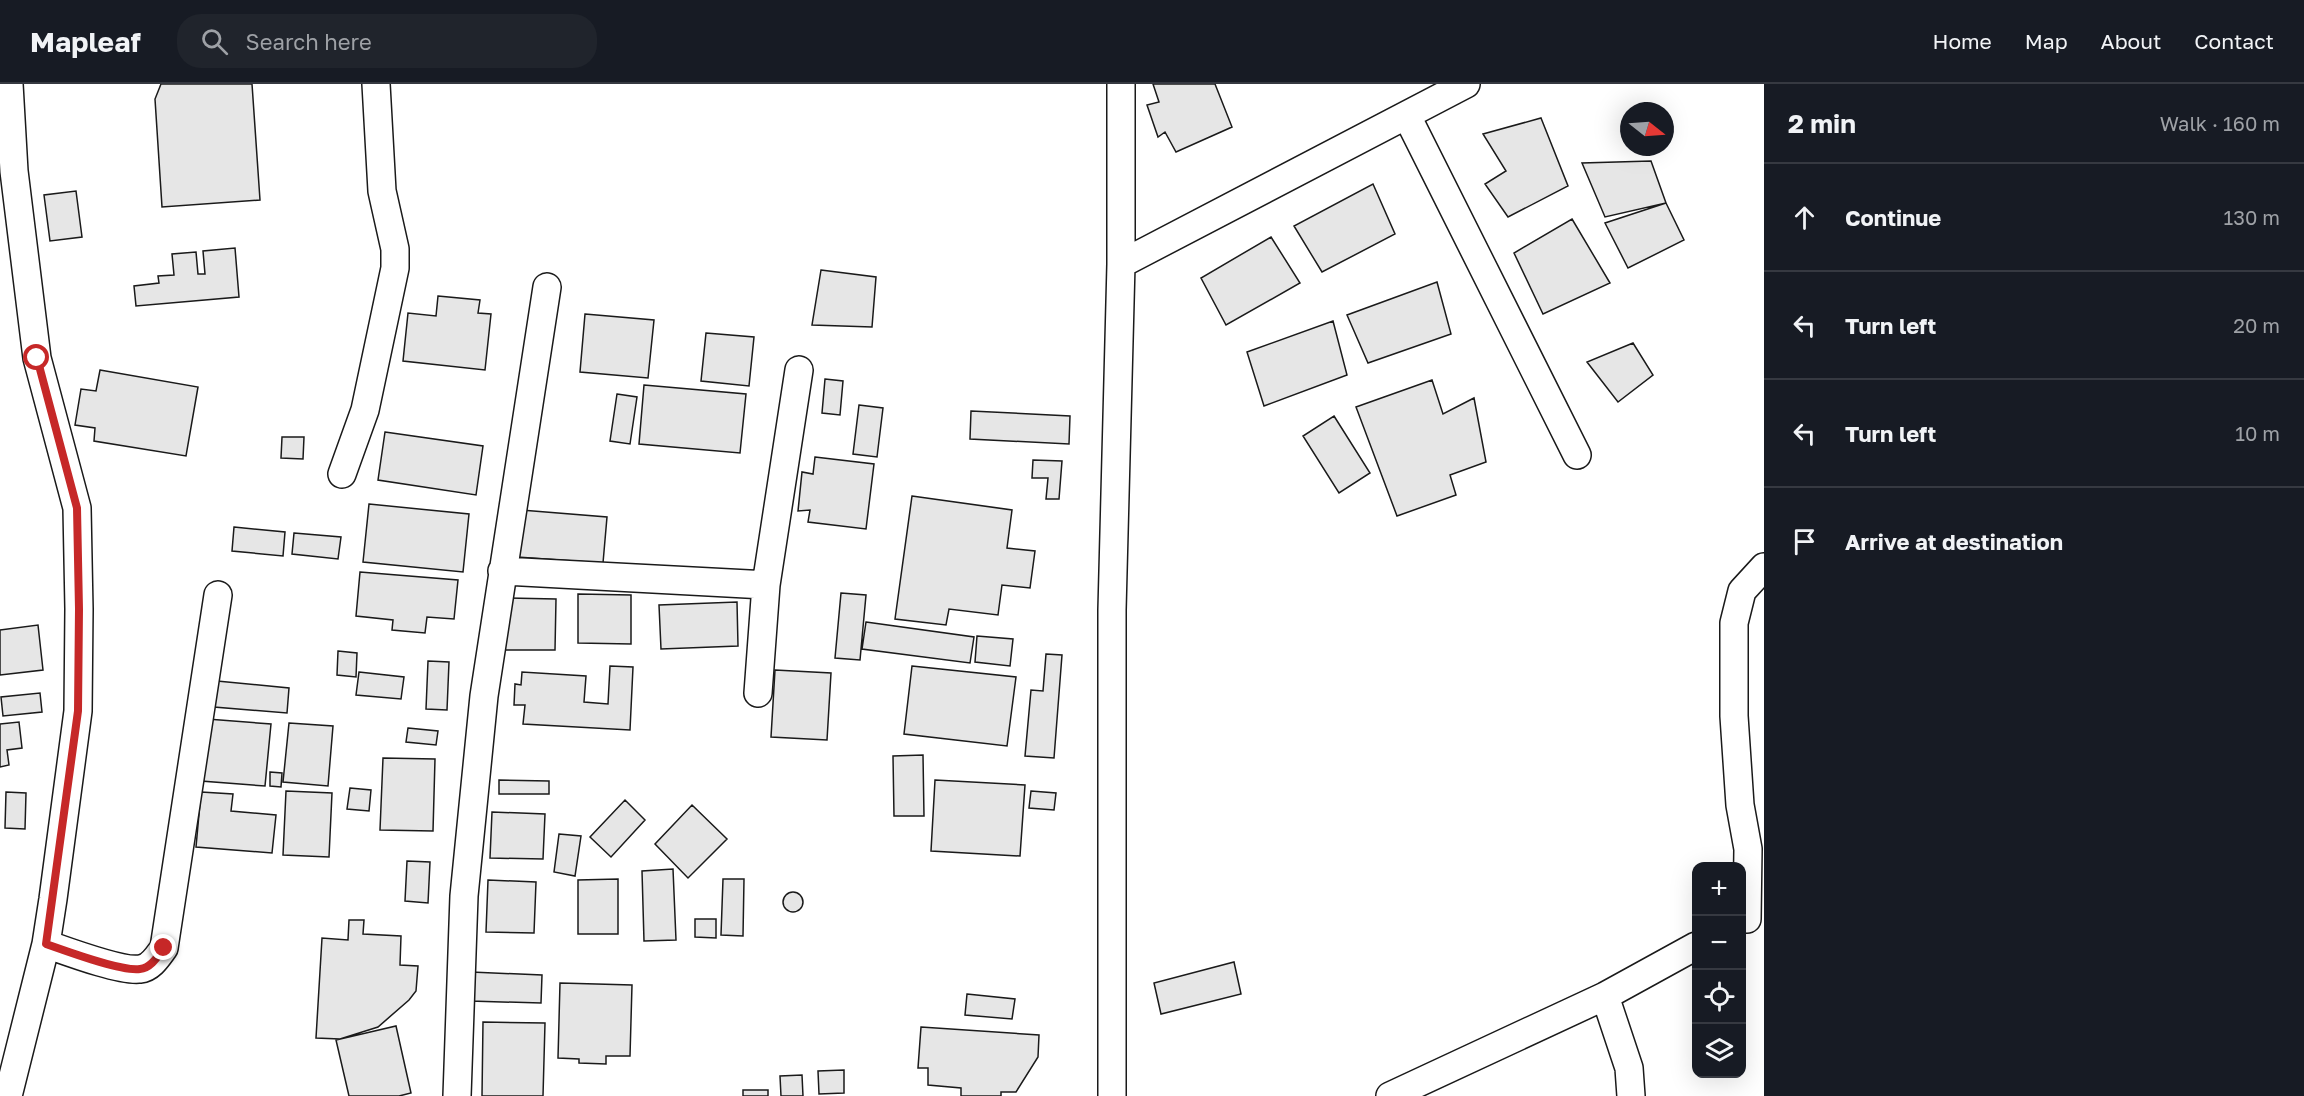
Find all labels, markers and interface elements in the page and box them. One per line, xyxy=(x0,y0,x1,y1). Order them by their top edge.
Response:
search box xyxy=(177,14,597,68)
text: Mapleaf xyxy=(30,25,141,58)
icon: search xyxy=(198,25,231,58)
text: Search here xyxy=(246,28,372,55)
text: Home xyxy=(1932,28,1992,54)
text: Map xyxy=(2025,28,2068,54)
text: About xyxy=(2101,28,2161,54)
text: Contact xyxy=(2194,28,2274,54)
north arrow xyxy=(1620,102,1674,156)
text: 2 min xyxy=(1788,108,1856,139)
text: Walk · 160 m xyxy=(2160,111,2280,135)
icon: ahead xyxy=(1788,201,1821,234)
text: Continue xyxy=(1845,204,1941,231)
text: 130 m xyxy=(2224,205,2280,229)
icon: left xyxy=(1788,309,1821,342)
text: Turn left xyxy=(1845,312,1936,339)
text: 20 m xyxy=(2233,313,2280,337)
route start xyxy=(23,344,49,370)
icon: left xyxy=(1788,417,1821,450)
text: Turn left xyxy=(1845,420,1936,447)
text: 10 m xyxy=(2235,421,2280,445)
icon: arrive xyxy=(1788,525,1821,558)
text: Arrive at destination xyxy=(1845,528,2063,555)
map controls xyxy=(1692,862,1746,1078)
button: + xyxy=(1692,862,1746,916)
button: − xyxy=(1692,916,1746,970)
route end xyxy=(150,934,176,960)
button: locate xyxy=(1692,970,1746,1024)
button: layers xyxy=(1692,1024,1746,1078)

